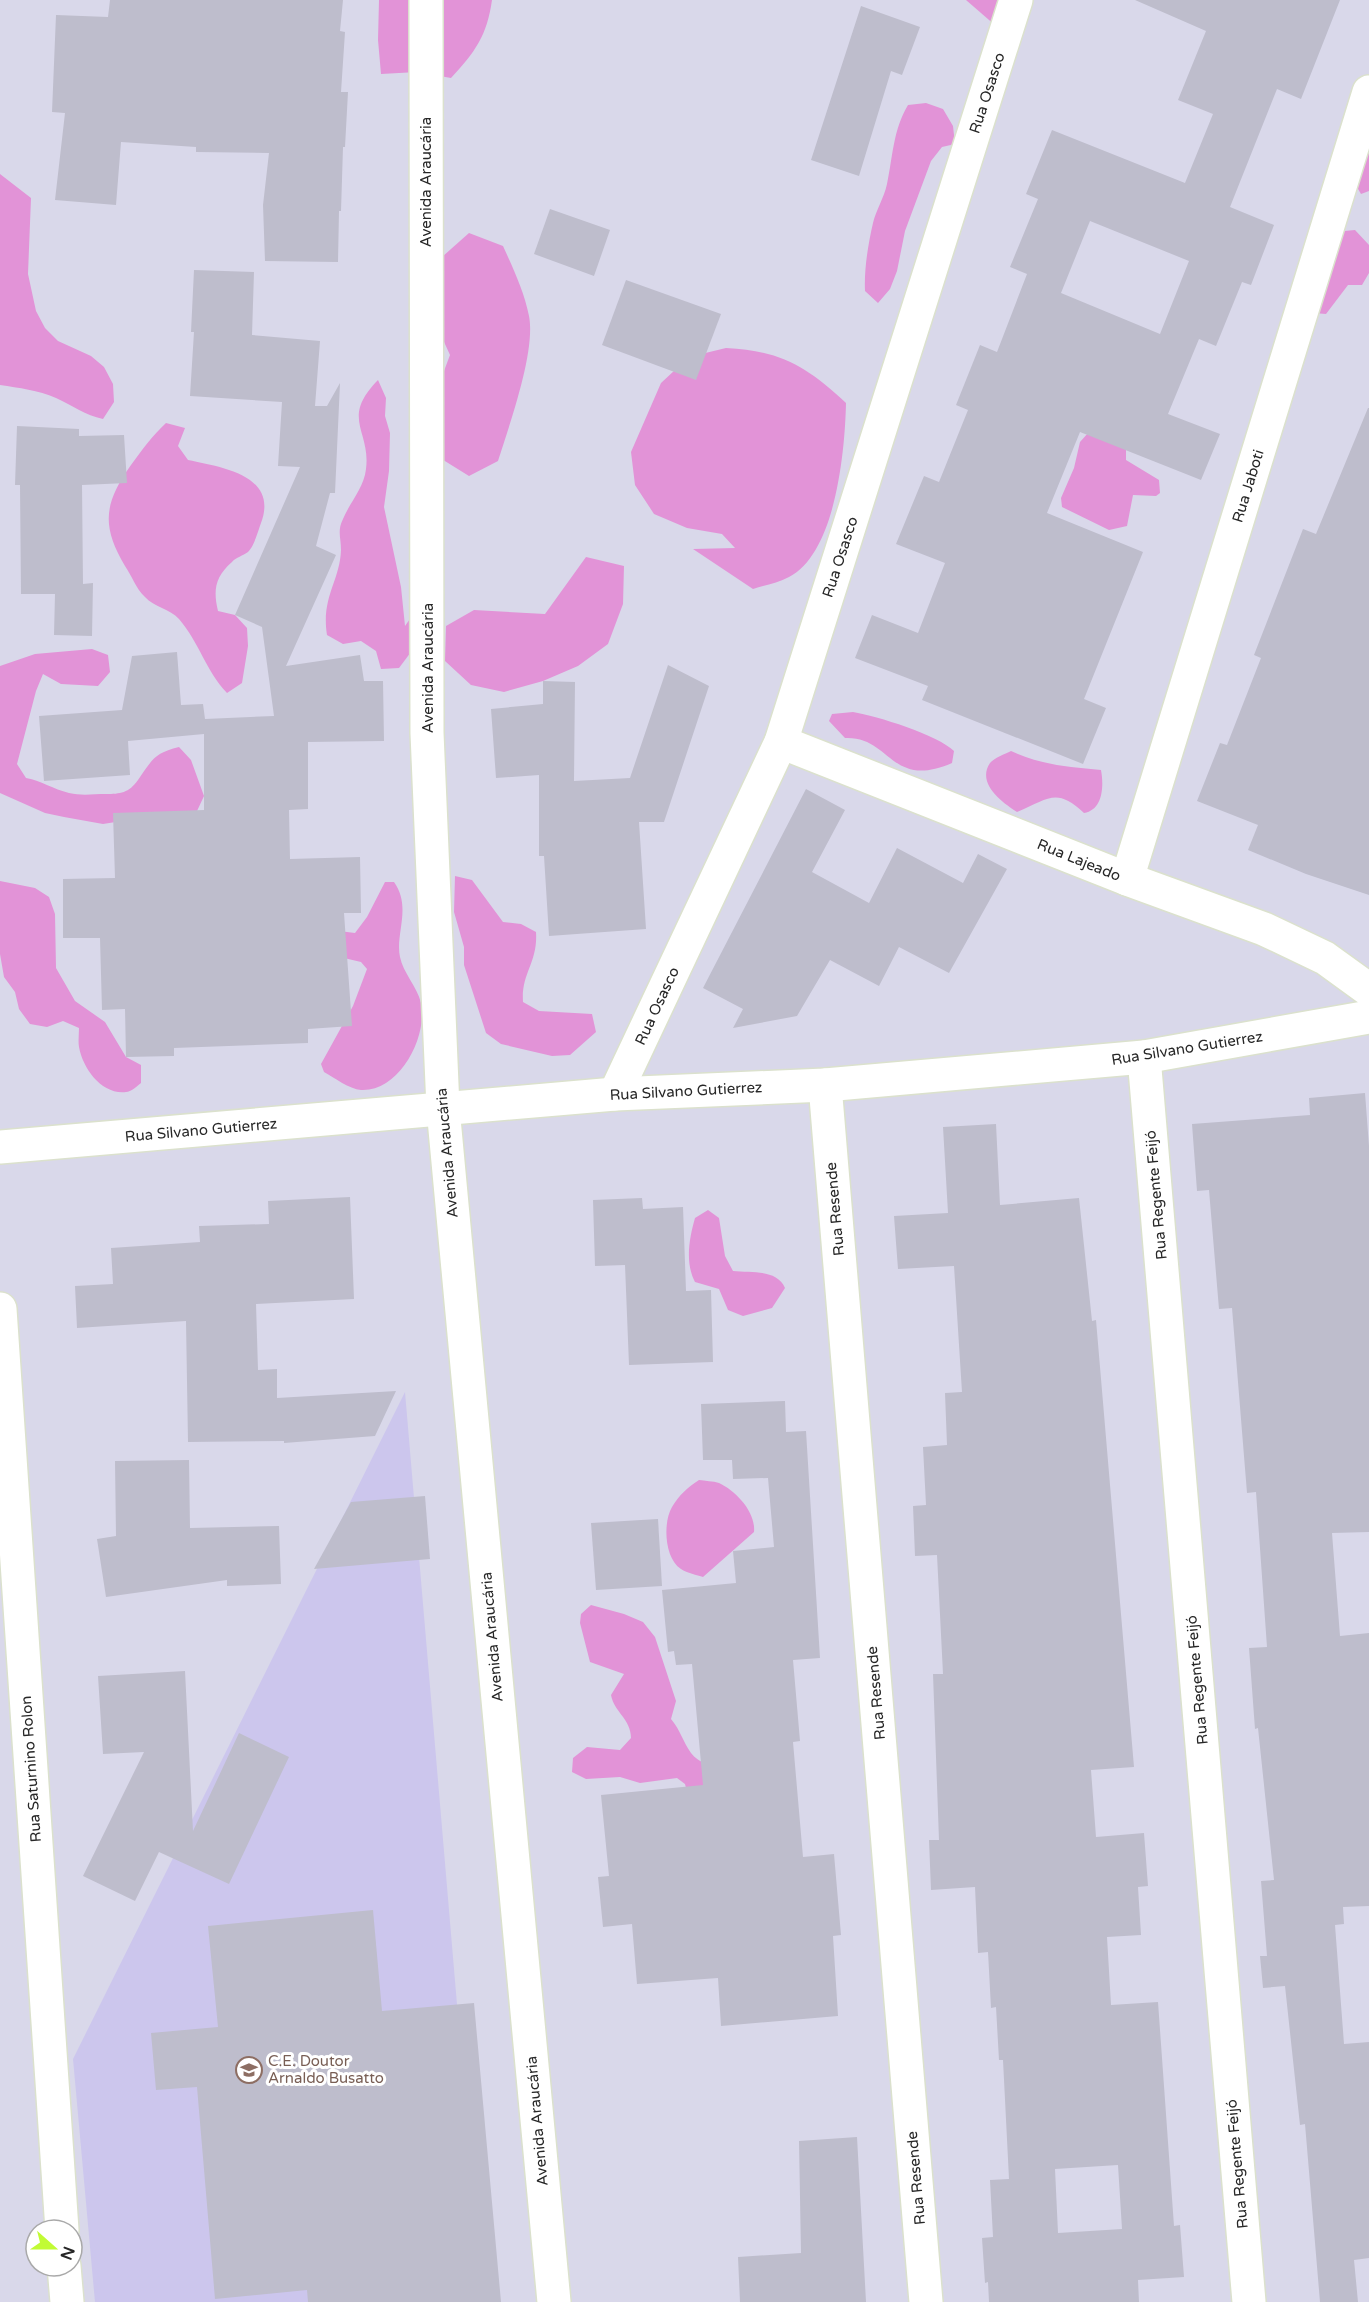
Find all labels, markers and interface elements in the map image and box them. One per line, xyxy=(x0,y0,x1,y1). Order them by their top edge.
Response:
street label: Rua Osasco xyxy=(965,50,1009,136)
street label: Avenida Araucária xyxy=(417,117,435,247)
street label: Rua Jaboti xyxy=(1228,447,1268,525)
street label: Rua Osasco xyxy=(818,514,862,600)
street label: Avenida Araucária xyxy=(419,603,437,733)
street label: Rua Lajeado xyxy=(1035,835,1123,885)
street label: Rua Osasco xyxy=(631,964,683,1048)
street label: Rua Silvano Gutierrez xyxy=(1110,1027,1264,1069)
street label: Rua Silvano Gutierrez xyxy=(609,1078,763,1104)
street label: Avenida Araucária xyxy=(432,1087,462,1219)
street label: Rua Silvano Gutierrez xyxy=(124,1114,278,1146)
street label: Rua Regente Feijó xyxy=(1141,1130,1171,1260)
street label: Rua Resende xyxy=(822,1161,848,1257)
street label: Avenida Araucária xyxy=(477,1571,507,1703)
street label: Rua Regente Feijó xyxy=(1182,1615,1212,1745)
street label: Rua Resende xyxy=(863,1645,889,1741)
street label: Rua Saturnino Rolon xyxy=(17,1695,45,1843)
place label: C.E. Doutor Arnaldo Busatto xyxy=(268,2052,384,2087)
school or university icon: C.E. Doutor Arnaldo Busatto xyxy=(234,2055,264,2085)
street label: Avenida Araucária xyxy=(522,2055,552,2187)
street label: Rua Regente Feijó xyxy=(1222,2099,1252,2229)
street label: Rua Resende xyxy=(903,2130,929,2226)
north arrow xyxy=(24,2218,84,2278)
text: N xyxy=(55,2243,79,2263)

